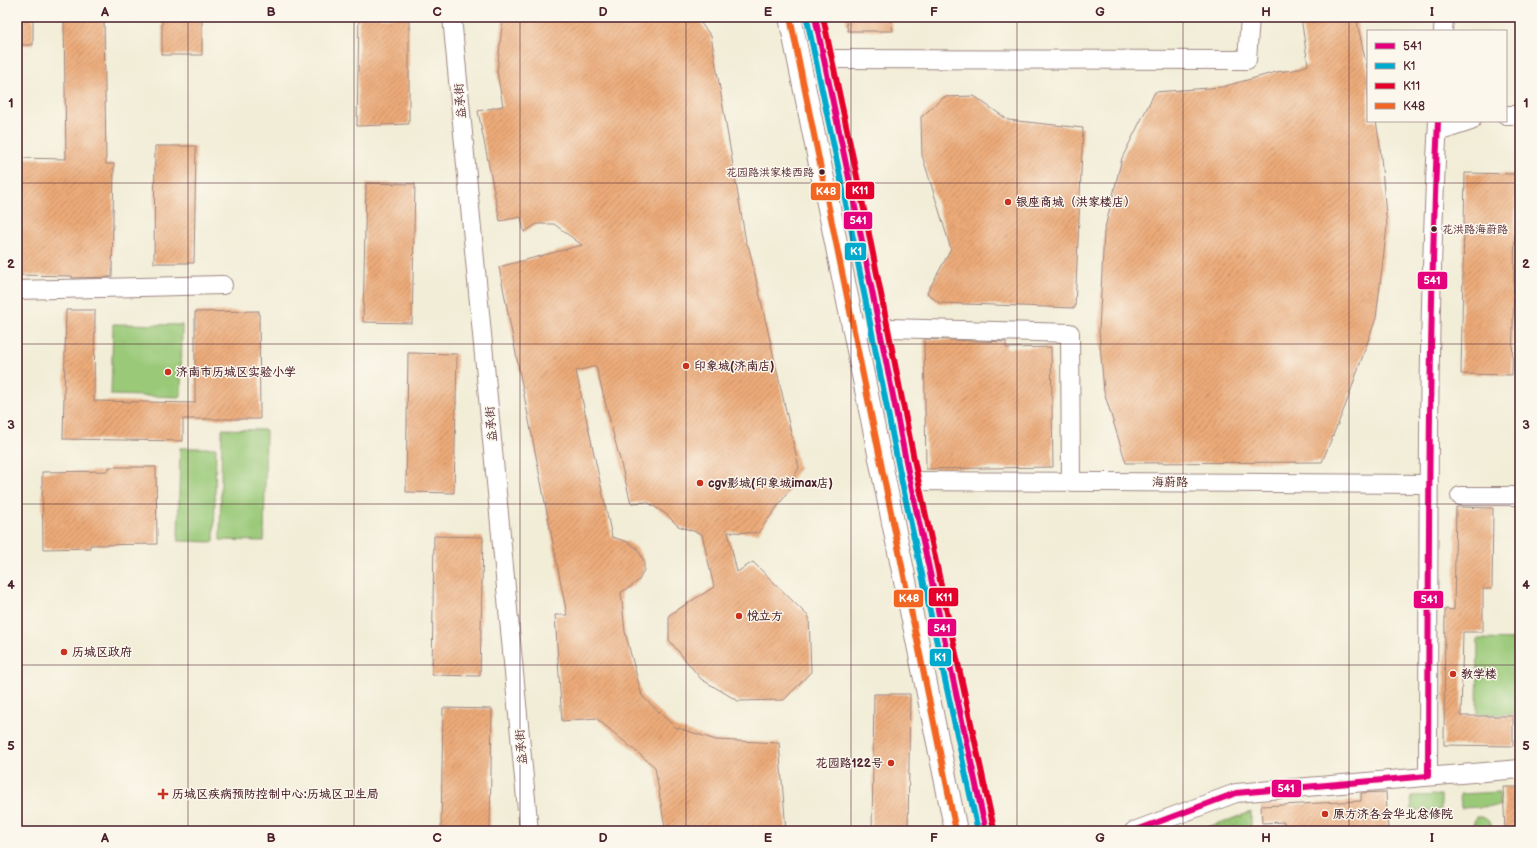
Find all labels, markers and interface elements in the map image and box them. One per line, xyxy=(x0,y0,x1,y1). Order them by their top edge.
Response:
text: A xyxy=(100,4,109,20)
text: B xyxy=(266,4,276,20)
text: C xyxy=(432,4,442,20)
text: D xyxy=(598,4,608,20)
text: E xyxy=(764,4,773,20)
text: F xyxy=(930,4,938,20)
text: G xyxy=(1095,4,1105,20)
text: H xyxy=(1261,4,1271,20)
text: I xyxy=(1430,4,1434,20)
legend xyxy=(1367,30,1507,122)
text: 541 xyxy=(1403,39,1422,54)
text: K1 xyxy=(1403,59,1415,74)
text: K11 xyxy=(1403,79,1420,94)
street label: 益承街 xyxy=(451,82,470,120)
text: 1 xyxy=(8,95,14,111)
text: 1 xyxy=(1523,95,1529,111)
text: K48 xyxy=(1403,99,1425,114)
place label: 花园路洪家楼西路 xyxy=(726,166,814,179)
marker: 花园路洪家楼西路 xyxy=(817,167,827,177)
line badge: K11 xyxy=(845,181,875,200)
line badge: K48 xyxy=(810,182,841,201)
text: K11 xyxy=(852,184,868,197)
text: K48 xyxy=(816,185,837,198)
place label: 银座商城（洪家楼店） xyxy=(1016,195,1136,210)
marker: 银座商城（洪家楼店） xyxy=(1003,197,1013,207)
line badge: 541 xyxy=(843,211,873,230)
text: 541 xyxy=(849,214,867,227)
place label: 花洪路海蔚路 xyxy=(1442,223,1508,236)
marker: 花洪路海蔚路 xyxy=(1429,224,1439,234)
line badge: K1 xyxy=(844,242,867,261)
text: K1 xyxy=(850,245,862,258)
text: 2 xyxy=(7,256,15,272)
text: 2 xyxy=(1522,256,1530,272)
line badge: 541 xyxy=(1417,271,1448,290)
text: 541 xyxy=(1423,274,1441,287)
place label: 印象城(济南店) xyxy=(694,359,774,374)
marker: 印象城(济南店) xyxy=(681,361,691,371)
place label: 济南市历城区实验小学 xyxy=(176,365,296,380)
marker: 济南市历城区实验小学 xyxy=(163,367,173,377)
street label: 益承街 xyxy=(482,405,501,443)
text: 3 xyxy=(7,417,15,433)
text: 3 xyxy=(1522,417,1530,433)
street label: 海蔚路 xyxy=(1152,475,1188,490)
place label: cgv影城(印象城imax店) xyxy=(708,476,833,491)
marker: cgv影城(印象城imax店) xyxy=(695,478,705,488)
text: 4 xyxy=(7,577,15,593)
text: 4 xyxy=(1522,577,1530,593)
line badge: K11 xyxy=(928,587,959,607)
line badge: K48 xyxy=(893,589,924,608)
line badge: 541 xyxy=(1413,590,1444,609)
text: K11 xyxy=(936,591,952,604)
text: K48 xyxy=(899,592,920,605)
text: 541 xyxy=(1420,593,1438,606)
place label: 悦立方 xyxy=(747,609,783,624)
marker: 悦立方 xyxy=(734,611,744,621)
line badge: 541 xyxy=(927,618,957,637)
text: 541 xyxy=(933,622,951,635)
place label: 历城区政府 xyxy=(72,645,132,660)
marker: 历城区政府 xyxy=(59,647,69,657)
line badge: K1 xyxy=(929,648,952,667)
text: K1 xyxy=(934,651,946,664)
place label: 教学楼 xyxy=(1461,667,1497,682)
marker: 教学楼 xyxy=(1448,669,1458,679)
street label: 益承街 xyxy=(512,728,531,766)
text: 5 xyxy=(7,738,15,754)
text: 5 xyxy=(1522,738,1530,754)
place label: 花园路122号 xyxy=(816,756,883,771)
marker: 花园路122号 xyxy=(886,758,896,768)
line badge: 541 xyxy=(1271,779,1302,798)
text: 541 xyxy=(1277,782,1295,795)
place label: 历城区疾病预防控制中心:历城区卫生局 xyxy=(172,787,379,802)
marker: 历城区疾病预防控制中心:历城区卫生局 xyxy=(157,788,169,800)
place label: 原方济各会华北总修院 xyxy=(1333,807,1453,822)
marker: 原方济各会华北总修院 xyxy=(1320,809,1330,819)
text: A xyxy=(100,830,109,846)
text: B xyxy=(266,830,276,846)
text: C xyxy=(432,830,442,846)
text: D xyxy=(598,830,608,846)
text: E xyxy=(764,830,773,846)
text: F xyxy=(930,830,938,846)
text: G xyxy=(1095,830,1105,846)
text: H xyxy=(1261,830,1271,846)
text: I xyxy=(1430,830,1434,846)

